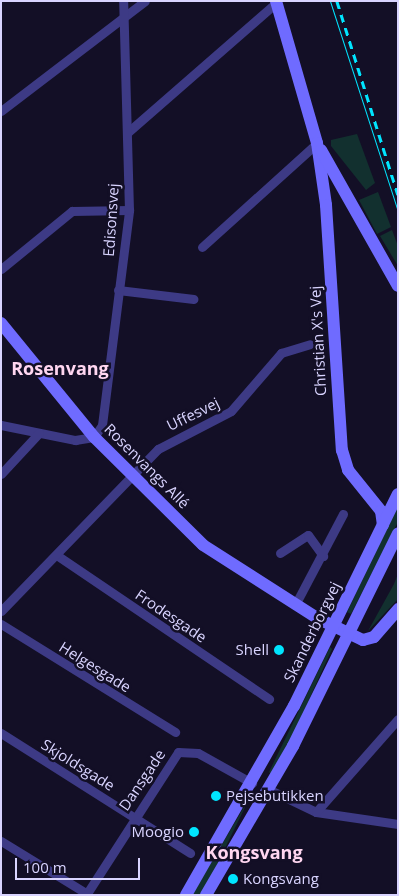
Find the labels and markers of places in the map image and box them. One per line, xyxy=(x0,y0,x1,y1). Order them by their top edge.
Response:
place label: Shell xyxy=(236,641,269,659)
marker: Shell xyxy=(273,644,285,656)
place label: Pejsebutikken xyxy=(226,787,324,805)
marker: Pejsebutikken xyxy=(210,790,222,802)
place label: Moogio xyxy=(132,823,184,841)
marker: Moogio xyxy=(188,826,200,838)
place label: Kongsvang xyxy=(243,870,319,888)
marker: Kongsvang xyxy=(227,873,239,885)

